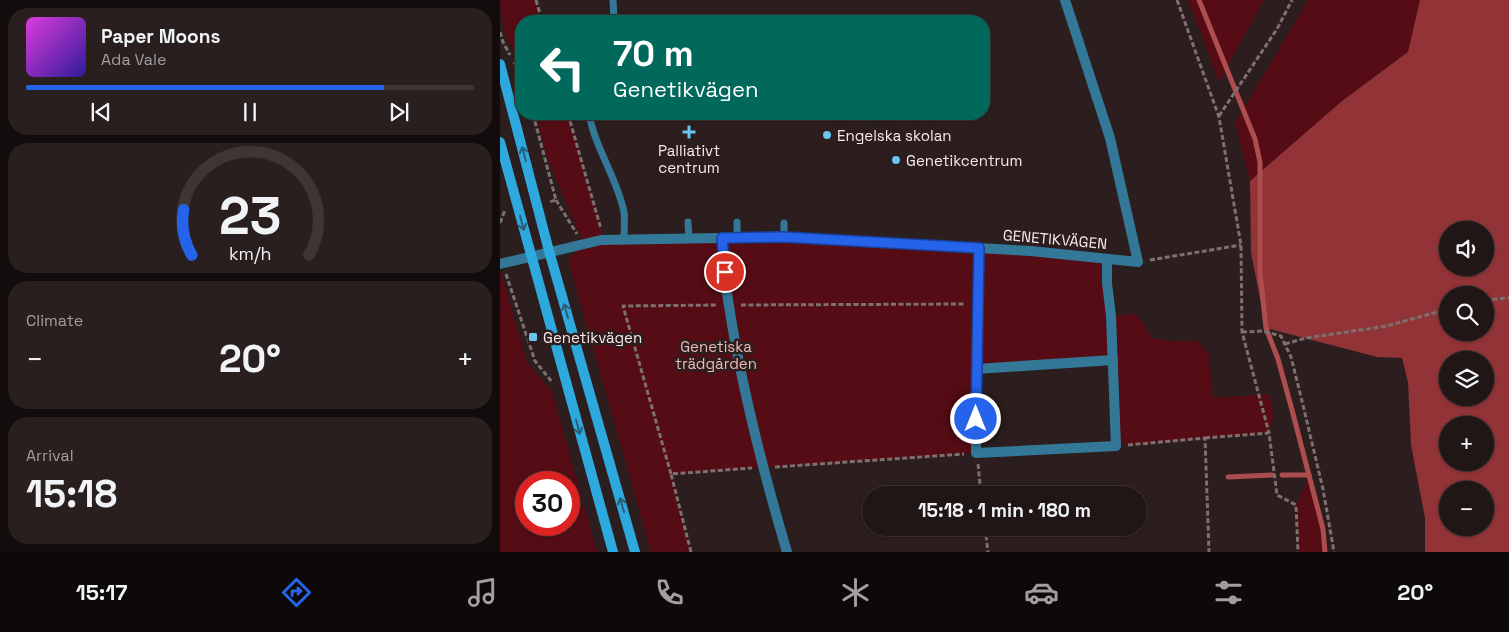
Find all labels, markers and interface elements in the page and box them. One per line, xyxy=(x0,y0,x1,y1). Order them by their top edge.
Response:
text: Paper Moons xyxy=(101,24,220,49)
text: 70 m xyxy=(613,32,694,76)
icon: left xyxy=(530,35,595,100)
text: Ada Vale xyxy=(101,49,166,70)
text: Genetikvägen xyxy=(613,75,758,103)
icon: previous xyxy=(87,98,115,126)
icon: pause xyxy=(236,98,264,126)
icon: next xyxy=(385,98,413,126)
marker: Palliativt centrum xyxy=(682,125,696,139)
place label: Engelska skolan xyxy=(837,126,951,145)
marker: Engelska skolan xyxy=(821,129,833,141)
place label: Palliativt centrum xyxy=(658,141,720,177)
one-way arrow xyxy=(519,146,528,162)
place label: Genetikcentrum xyxy=(906,151,1022,170)
marker: Genetikcentrum xyxy=(890,154,902,166)
text: 23 xyxy=(219,183,281,249)
one-way arrow xyxy=(518,214,527,230)
map controls xyxy=(1439,221,1494,536)
button: sound xyxy=(1439,221,1494,276)
street label: GENETIKVÄGEN xyxy=(1002,225,1108,253)
text: km/h xyxy=(229,242,271,265)
pin xyxy=(704,251,746,293)
icon: arrive xyxy=(711,258,739,286)
button: search xyxy=(1439,286,1494,341)
one-way arrow xyxy=(561,303,571,319)
text: Climate xyxy=(26,310,83,331)
place label: Genetikvägen xyxy=(543,328,642,347)
marker: Genetikvägen xyxy=(527,331,539,343)
text: 20° xyxy=(219,335,281,383)
park label: Genetiska trädgården xyxy=(675,337,757,373)
text: − xyxy=(26,341,43,377)
text: + xyxy=(457,341,474,377)
button: layers xyxy=(1439,351,1494,406)
position arrow xyxy=(949,392,1001,444)
button: + xyxy=(1439,416,1494,471)
one-way arrow xyxy=(574,419,583,435)
text: Arrival xyxy=(26,445,74,466)
text: 15:18 xyxy=(26,470,117,518)
speed limit sign: 30 xyxy=(515,471,580,536)
button: − xyxy=(1439,481,1494,536)
one-way arrow xyxy=(616,498,626,514)
text: 15:18 · 1 min · 180 m xyxy=(918,498,1091,523)
icon: directions xyxy=(279,575,314,610)
icon: music xyxy=(465,575,500,610)
icon: phone xyxy=(652,575,687,610)
icon: climate xyxy=(838,575,873,610)
icon: car xyxy=(1024,575,1059,610)
icon: filters xyxy=(1211,575,1246,610)
text: 15:17 xyxy=(76,578,128,606)
text: 20° xyxy=(1397,578,1433,606)

